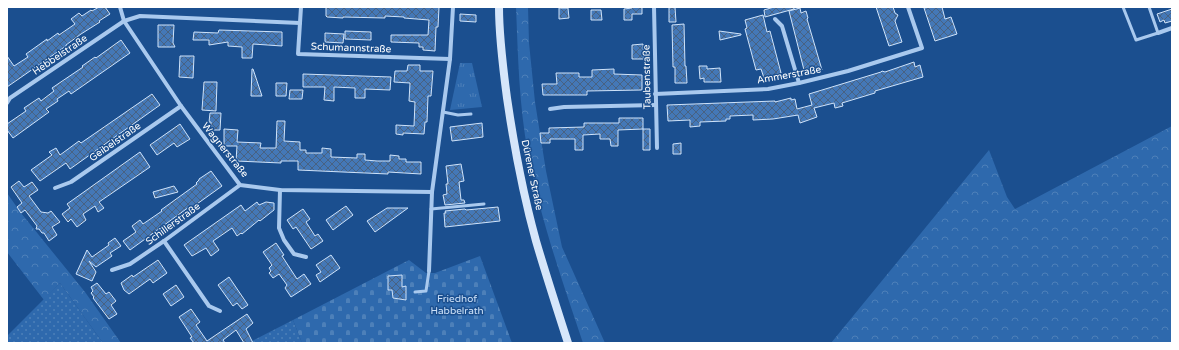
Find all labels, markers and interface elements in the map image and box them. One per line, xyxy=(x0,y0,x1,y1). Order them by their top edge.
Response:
street label: Hebbelstraße xyxy=(30,32,90,78)
street label: Schumannstraße xyxy=(311,41,392,55)
street label: Taubenstraße xyxy=(640,44,654,109)
street label: Ammerstraße xyxy=(756,63,822,87)
street label: Geibelstraße xyxy=(87,120,143,164)
street label: Wagnerstraße xyxy=(199,120,251,180)
street label: Dürener Straße xyxy=(519,139,545,212)
street label: Schillerstraße xyxy=(143,200,203,248)
park label: Friedhof Habbelrath xyxy=(430,293,484,317)

